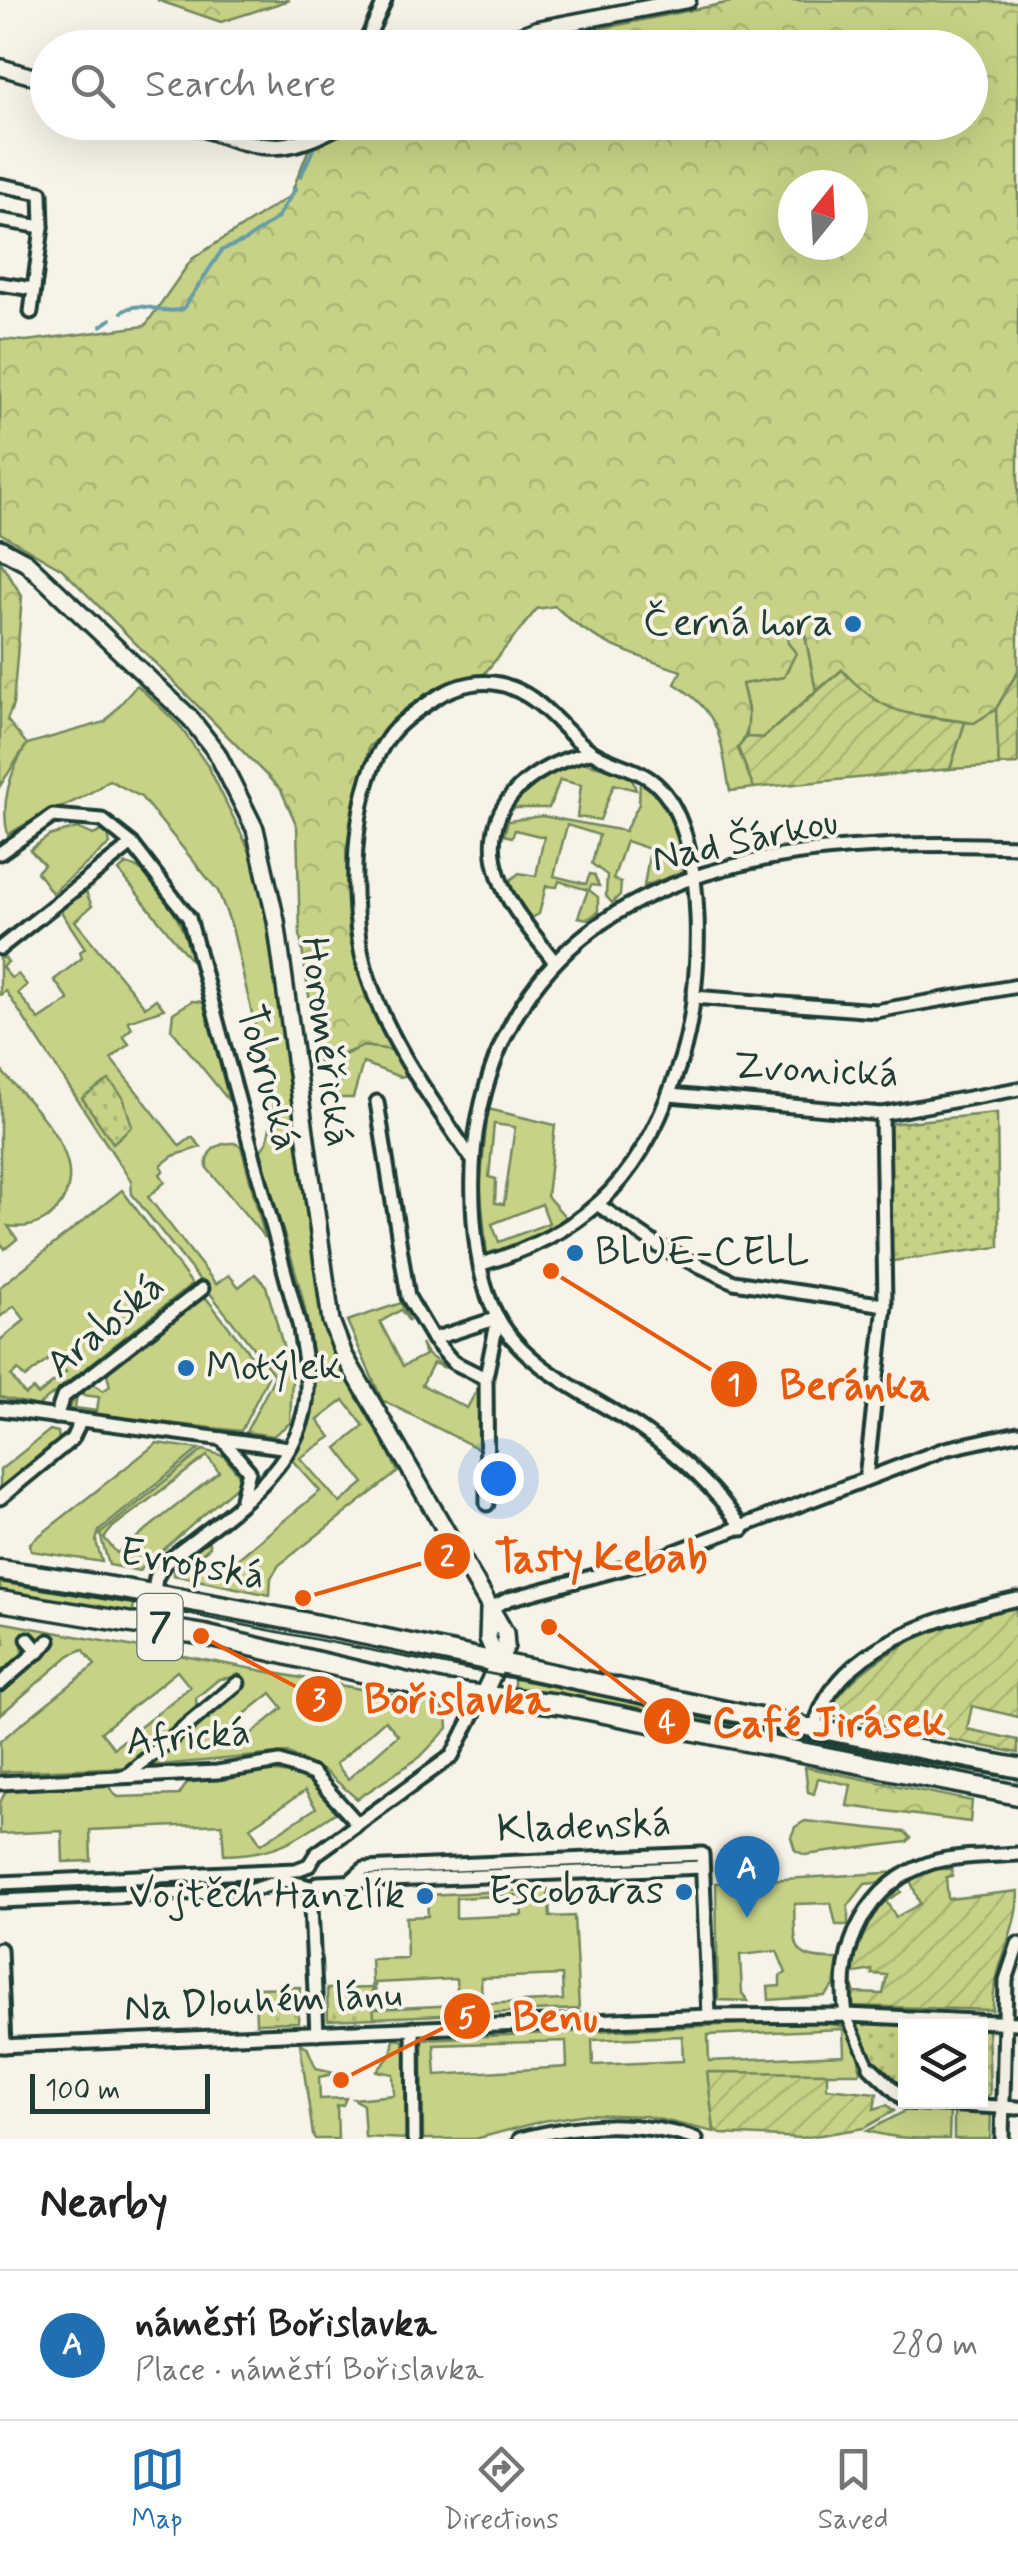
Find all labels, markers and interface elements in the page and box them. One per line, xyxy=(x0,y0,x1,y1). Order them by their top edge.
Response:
search box xyxy=(30,30,988,140)
icon: search xyxy=(65,58,120,113)
text: Search here xyxy=(145,61,336,110)
north arrow xyxy=(778,170,868,260)
place label: Černá hora xyxy=(643,598,833,650)
marker: Černá hora xyxy=(842,613,864,635)
street label: Nad Šárkou xyxy=(647,796,843,886)
street label: Horoměřická xyxy=(286,934,364,1150)
street label: Tobrucká xyxy=(223,999,311,1157)
street label: Zvonická xyxy=(732,1041,900,1101)
place label: BLUE-CELL xyxy=(595,1227,810,1279)
marker: BLUE-CELL xyxy=(564,1242,586,1264)
street label: Arabská xyxy=(36,1261,176,1391)
place label: Motýlek xyxy=(206,1342,341,1394)
callout: Beránka xyxy=(709,1348,950,1420)
marker: Motýlek xyxy=(175,1357,197,1379)
text: Beránka xyxy=(779,1360,931,1415)
text: 1 xyxy=(727,1366,741,1405)
your location xyxy=(473,1453,524,1504)
callout: Tasty Kebab xyxy=(422,1520,730,1592)
street label: Evropská xyxy=(115,1527,269,1603)
text: Tasty Kebab xyxy=(495,1532,707,1587)
text: 2 xyxy=(440,1538,455,1577)
road number: 7 xyxy=(138,1594,182,1660)
callout: Bořislavka xyxy=(294,1663,570,1735)
text: Bořislavka xyxy=(364,1674,552,1729)
text: 3 xyxy=(312,1681,326,1720)
callout: Café Jirásek xyxy=(642,1685,966,1757)
text: Café Jirásek xyxy=(712,1697,946,1752)
text: 4 xyxy=(658,1704,676,1743)
street label: Africká xyxy=(124,1707,252,1769)
street label: Kladenská xyxy=(496,1798,672,1856)
pin: A xyxy=(714,1836,780,1918)
place label: Escobaras xyxy=(488,1866,664,1918)
place label: Vojtěch Hanzlík xyxy=(129,1870,405,1922)
marker: Escobaras xyxy=(673,1881,695,1903)
marker: Vojtěch Hanzlík xyxy=(414,1885,436,1907)
street label: Na Dlouhém lánu xyxy=(123,1969,403,2035)
callout: Benu xyxy=(442,1980,618,2052)
text: Benu xyxy=(512,1992,598,2047)
text: 5 xyxy=(458,1999,476,2038)
map controls xyxy=(898,2019,988,2109)
button: layers xyxy=(898,2019,988,2109)
scale bar xyxy=(30,2069,210,2114)
text: 100 m xyxy=(45,2073,120,2110)
text: Nearby xyxy=(40,2177,168,2232)
text: náměstí Bořislavka xyxy=(135,2300,436,2349)
text: A xyxy=(62,2324,83,2366)
text: 280 m xyxy=(891,2324,978,2366)
text: Place · náměstí Bořislavka xyxy=(135,2349,484,2391)
tab: Map xyxy=(130,2442,185,2539)
tab: Directions xyxy=(444,2442,559,2539)
tab: Saved xyxy=(818,2442,888,2539)

